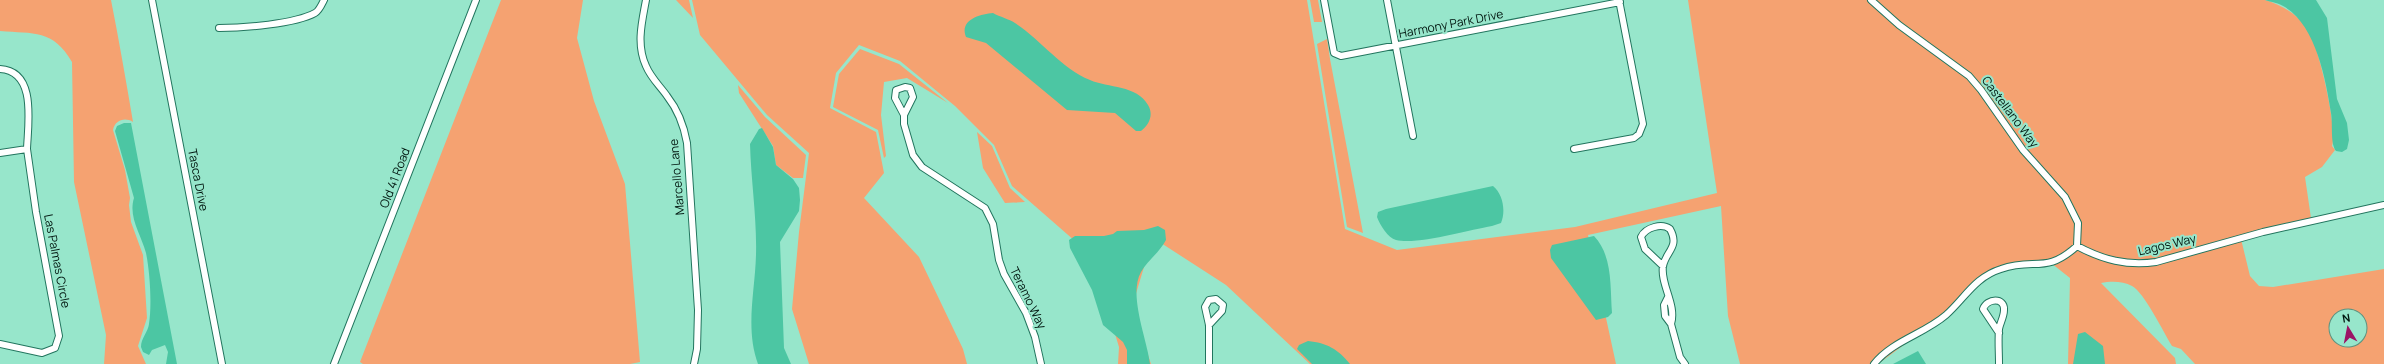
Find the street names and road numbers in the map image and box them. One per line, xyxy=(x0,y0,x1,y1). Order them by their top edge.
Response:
street label: Harmony Park Drive xyxy=(1397,5,1505,42)
street label: Castellano Way xyxy=(1978,73,2043,151)
street label: Marcello Lane xyxy=(665,138,688,216)
street label: Old 41 Road xyxy=(375,145,414,211)
street label: Tasca Drive xyxy=(184,147,213,212)
street label: Las Palmas Circle xyxy=(40,212,75,309)
street label: Lagos Way xyxy=(2136,229,2198,259)
street label: Teramo Way xyxy=(1006,264,1051,332)

